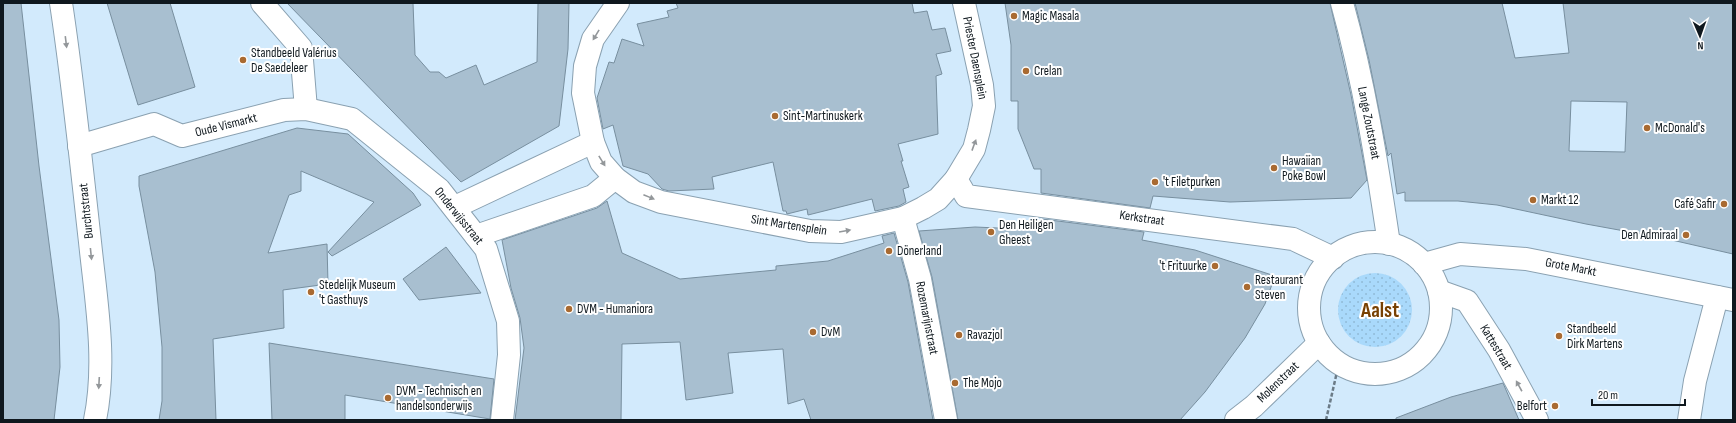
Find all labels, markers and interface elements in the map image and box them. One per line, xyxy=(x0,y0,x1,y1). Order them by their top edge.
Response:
place label: Magic Masala xyxy=(1022,8,1079,24)
marker: Magic Masala xyxy=(1009,11,1019,21)
street label: Priester Daensplein xyxy=(959,15,991,101)
north arrow xyxy=(1680,16,1720,56)
one-way arrow xyxy=(593,29,600,41)
one-way arrow xyxy=(63,36,70,48)
text: N xyxy=(1697,39,1703,52)
place label: Standbeeld Valérius De Saedeleer xyxy=(251,45,337,76)
marker: Standbeeld Valérius De Saedeleer xyxy=(238,55,248,65)
place label: Crelan xyxy=(1034,63,1062,79)
marker: Crelan xyxy=(1021,66,1031,76)
street label: Lange Zoutstraat xyxy=(1354,85,1384,161)
place label: Sint-Martinuskerk xyxy=(783,108,863,124)
street label: Oude Vismarkt xyxy=(193,110,259,140)
marker: Sint-Martinuskerk xyxy=(770,111,780,121)
place label: McDonald's xyxy=(1655,120,1705,136)
marker: McDonald's xyxy=(1642,123,1652,133)
one-way arrow xyxy=(972,139,978,151)
place label: Hawaiian Poke Bowl xyxy=(1282,153,1326,184)
one-way arrow xyxy=(598,156,606,166)
marker: Hawaiian Poke Bowl xyxy=(1269,163,1279,173)
place label: 't Filetpurken xyxy=(1163,174,1220,190)
marker: 't Filetpurken xyxy=(1150,177,1160,187)
street label: Burchtstraat xyxy=(75,182,97,239)
street label: Onderwijsstraat xyxy=(431,184,487,248)
place label: Markt 12 xyxy=(1541,192,1579,208)
one-way arrow xyxy=(644,195,656,201)
marker: Markt 12 xyxy=(1528,195,1538,205)
place label: Café Safir xyxy=(1674,196,1716,212)
marker: Café Safir xyxy=(1719,199,1729,209)
street label: Kerkstraat xyxy=(1118,207,1166,229)
street label: Sint Martensplein xyxy=(750,211,828,239)
place label: Den Heiligen Gheest xyxy=(999,217,1054,248)
marker: Den Heiligen Gheest xyxy=(986,227,996,237)
place label: Den Admiraal xyxy=(1621,227,1678,243)
one-way arrow xyxy=(839,228,851,234)
marker: Den Admiraal xyxy=(1681,230,1691,240)
place label: Dönerland xyxy=(897,243,942,259)
marker: Dönerland xyxy=(884,246,894,256)
one-way arrow xyxy=(88,248,94,260)
street label: Grote Markt xyxy=(1544,254,1598,280)
place label: 't Frituurke xyxy=(1159,258,1207,274)
marker: 't Frituurke xyxy=(1210,261,1220,271)
place label: Restaurant Steven xyxy=(1255,272,1303,303)
place label: Stedelijk Museum 't Gasthuys xyxy=(319,277,396,308)
street label: Rozemarijnstraat xyxy=(912,280,942,356)
marker: Restaurant Steven xyxy=(1242,282,1252,292)
marker: Stedelijk Museum 't Gasthuys xyxy=(306,287,316,297)
district label: Aalst xyxy=(1360,298,1399,323)
place label: DVM - Humaniora xyxy=(577,301,653,317)
marker: DVM - Humaniora xyxy=(564,304,574,314)
street label: Kattestraat xyxy=(1476,321,1516,373)
place label: Standbeeld Dirk Martens xyxy=(1567,321,1623,352)
place label: DvM xyxy=(821,324,840,340)
marker: DvM xyxy=(808,327,818,337)
place label: Ravazjol xyxy=(967,327,1002,343)
marker: Ravazjol xyxy=(954,330,964,340)
marker: Standbeeld Dirk Martens xyxy=(1554,331,1564,341)
street label: Molenstraat xyxy=(1254,358,1302,406)
place label: The Mojo xyxy=(963,375,1002,391)
one-way arrow xyxy=(96,377,102,390)
marker: The Mojo xyxy=(950,378,960,388)
one-way arrow xyxy=(1515,380,1522,392)
scale bar xyxy=(1592,381,1685,407)
place label: DVM - Technisch en handelsonderwijs xyxy=(396,383,481,414)
text: 20 m xyxy=(1598,388,1618,403)
marker: DVM - Technisch en handelsonderwijs xyxy=(383,393,393,403)
place label: Belfort xyxy=(1517,398,1547,414)
marker: Belfort xyxy=(1550,401,1560,411)

